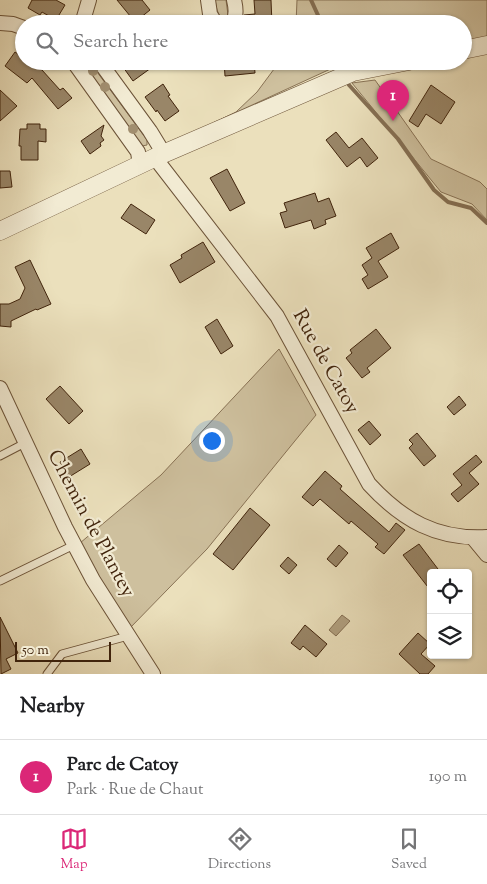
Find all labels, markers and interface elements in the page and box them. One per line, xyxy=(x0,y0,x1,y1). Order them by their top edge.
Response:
search box xyxy=(15,15,472,70)
icon: search xyxy=(33,29,61,57)
text: Search here xyxy=(73,29,168,56)
pin: 1 xyxy=(377,80,409,121)
street label: Rue de Catoy xyxy=(284,304,366,420)
your location xyxy=(199,428,225,454)
street label: Chemin de Plantey xyxy=(39,445,141,603)
map controls xyxy=(427,569,472,659)
button: locate xyxy=(427,569,472,614)
button: layers xyxy=(427,614,472,659)
scale bar xyxy=(15,639,111,662)
text: 50 m xyxy=(22,641,49,661)
text: Nearby xyxy=(20,692,85,722)
text: Parc de Catoy xyxy=(67,752,179,779)
text: 1 xyxy=(33,766,39,789)
text: 190 m xyxy=(429,766,467,789)
text: Park · Rue de Chaut xyxy=(67,779,203,802)
tab: Map xyxy=(60,825,88,875)
tab: Directions xyxy=(208,825,271,875)
tab: Saved xyxy=(391,825,427,875)

